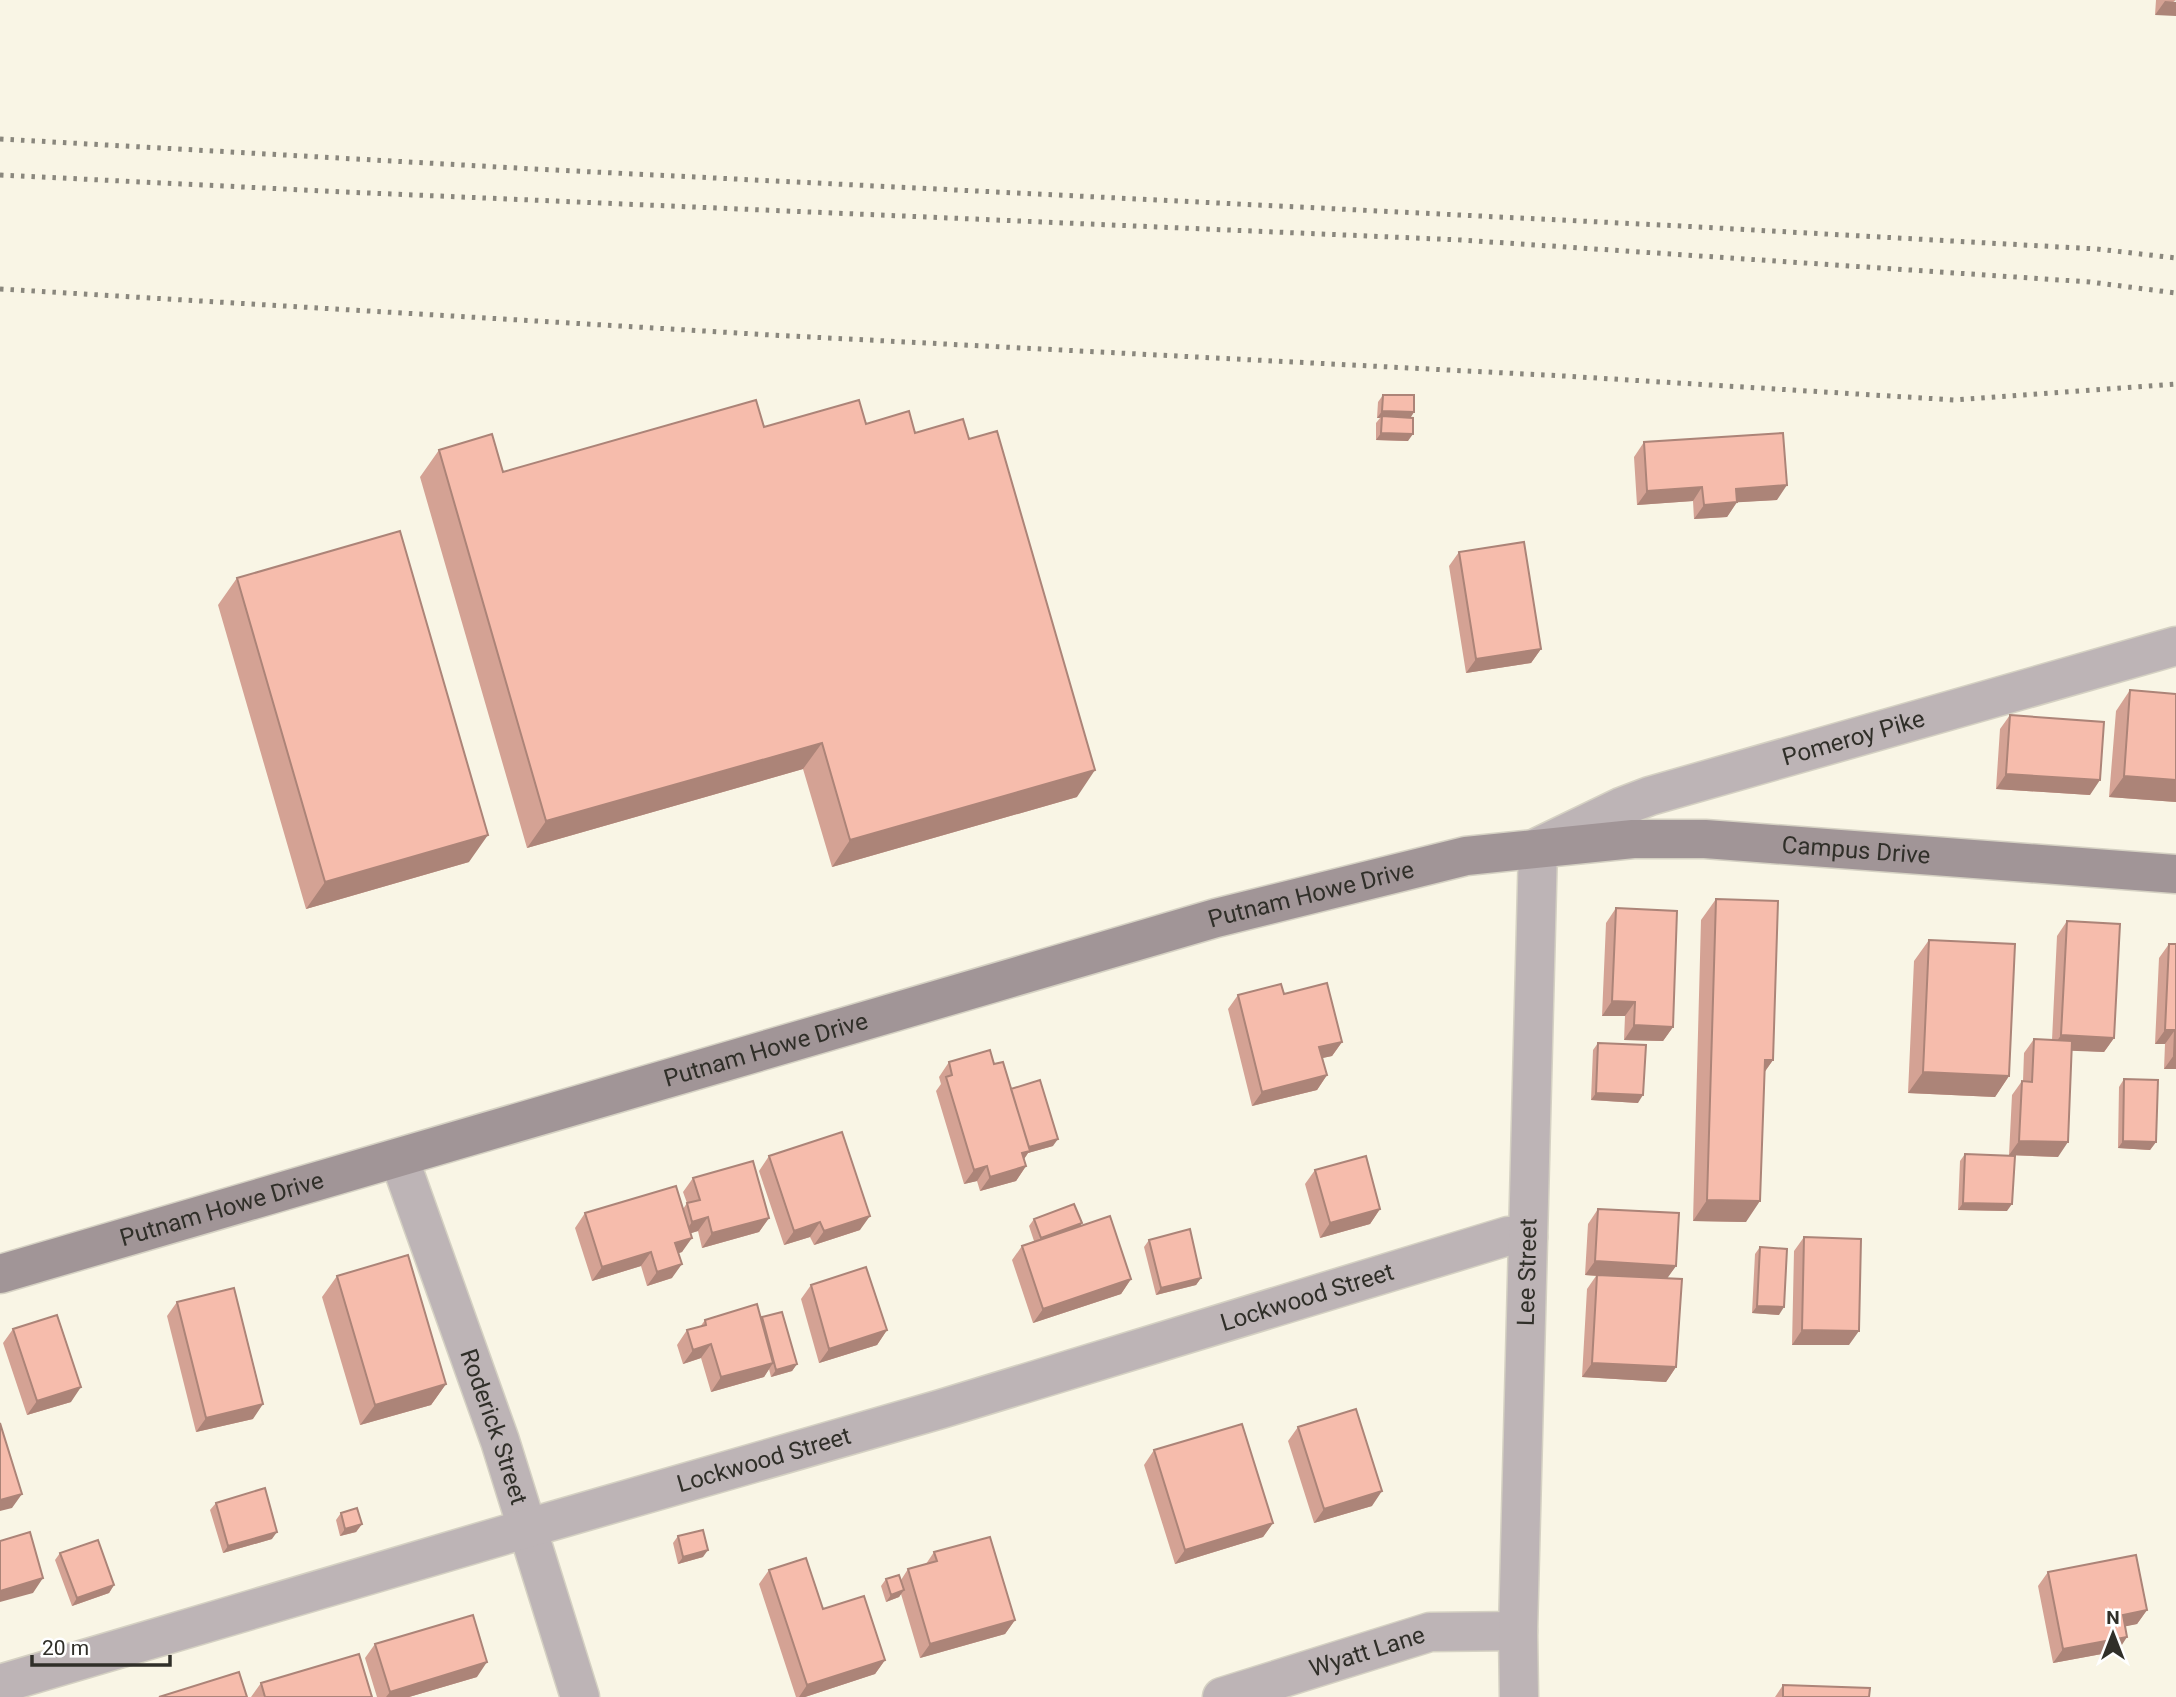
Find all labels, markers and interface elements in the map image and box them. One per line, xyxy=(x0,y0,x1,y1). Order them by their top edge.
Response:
street label: Pomeroy Pike xyxy=(1779,704,1928,772)
street label: Campus Drive xyxy=(1781,831,1931,870)
street label: Putnam Howe Drive xyxy=(1205,855,1417,934)
street label: Putnam Howe Drive xyxy=(661,1007,871,1093)
street label: Putnam Howe Drive xyxy=(116,1166,327,1252)
street label: Lee Street xyxy=(1512,1218,1543,1326)
street label: Lockwood Street xyxy=(1217,1258,1397,1337)
street label: Roderick Street xyxy=(454,1345,533,1508)
street label: Lockwood Street xyxy=(674,1422,854,1498)
north arrow xyxy=(2078,1599,2148,1669)
text: N xyxy=(2106,1606,2120,1629)
street label: Wyatt Lane xyxy=(1306,1621,1428,1683)
scale bar xyxy=(32,1624,170,1668)
text: 20 m xyxy=(42,1636,89,1660)

